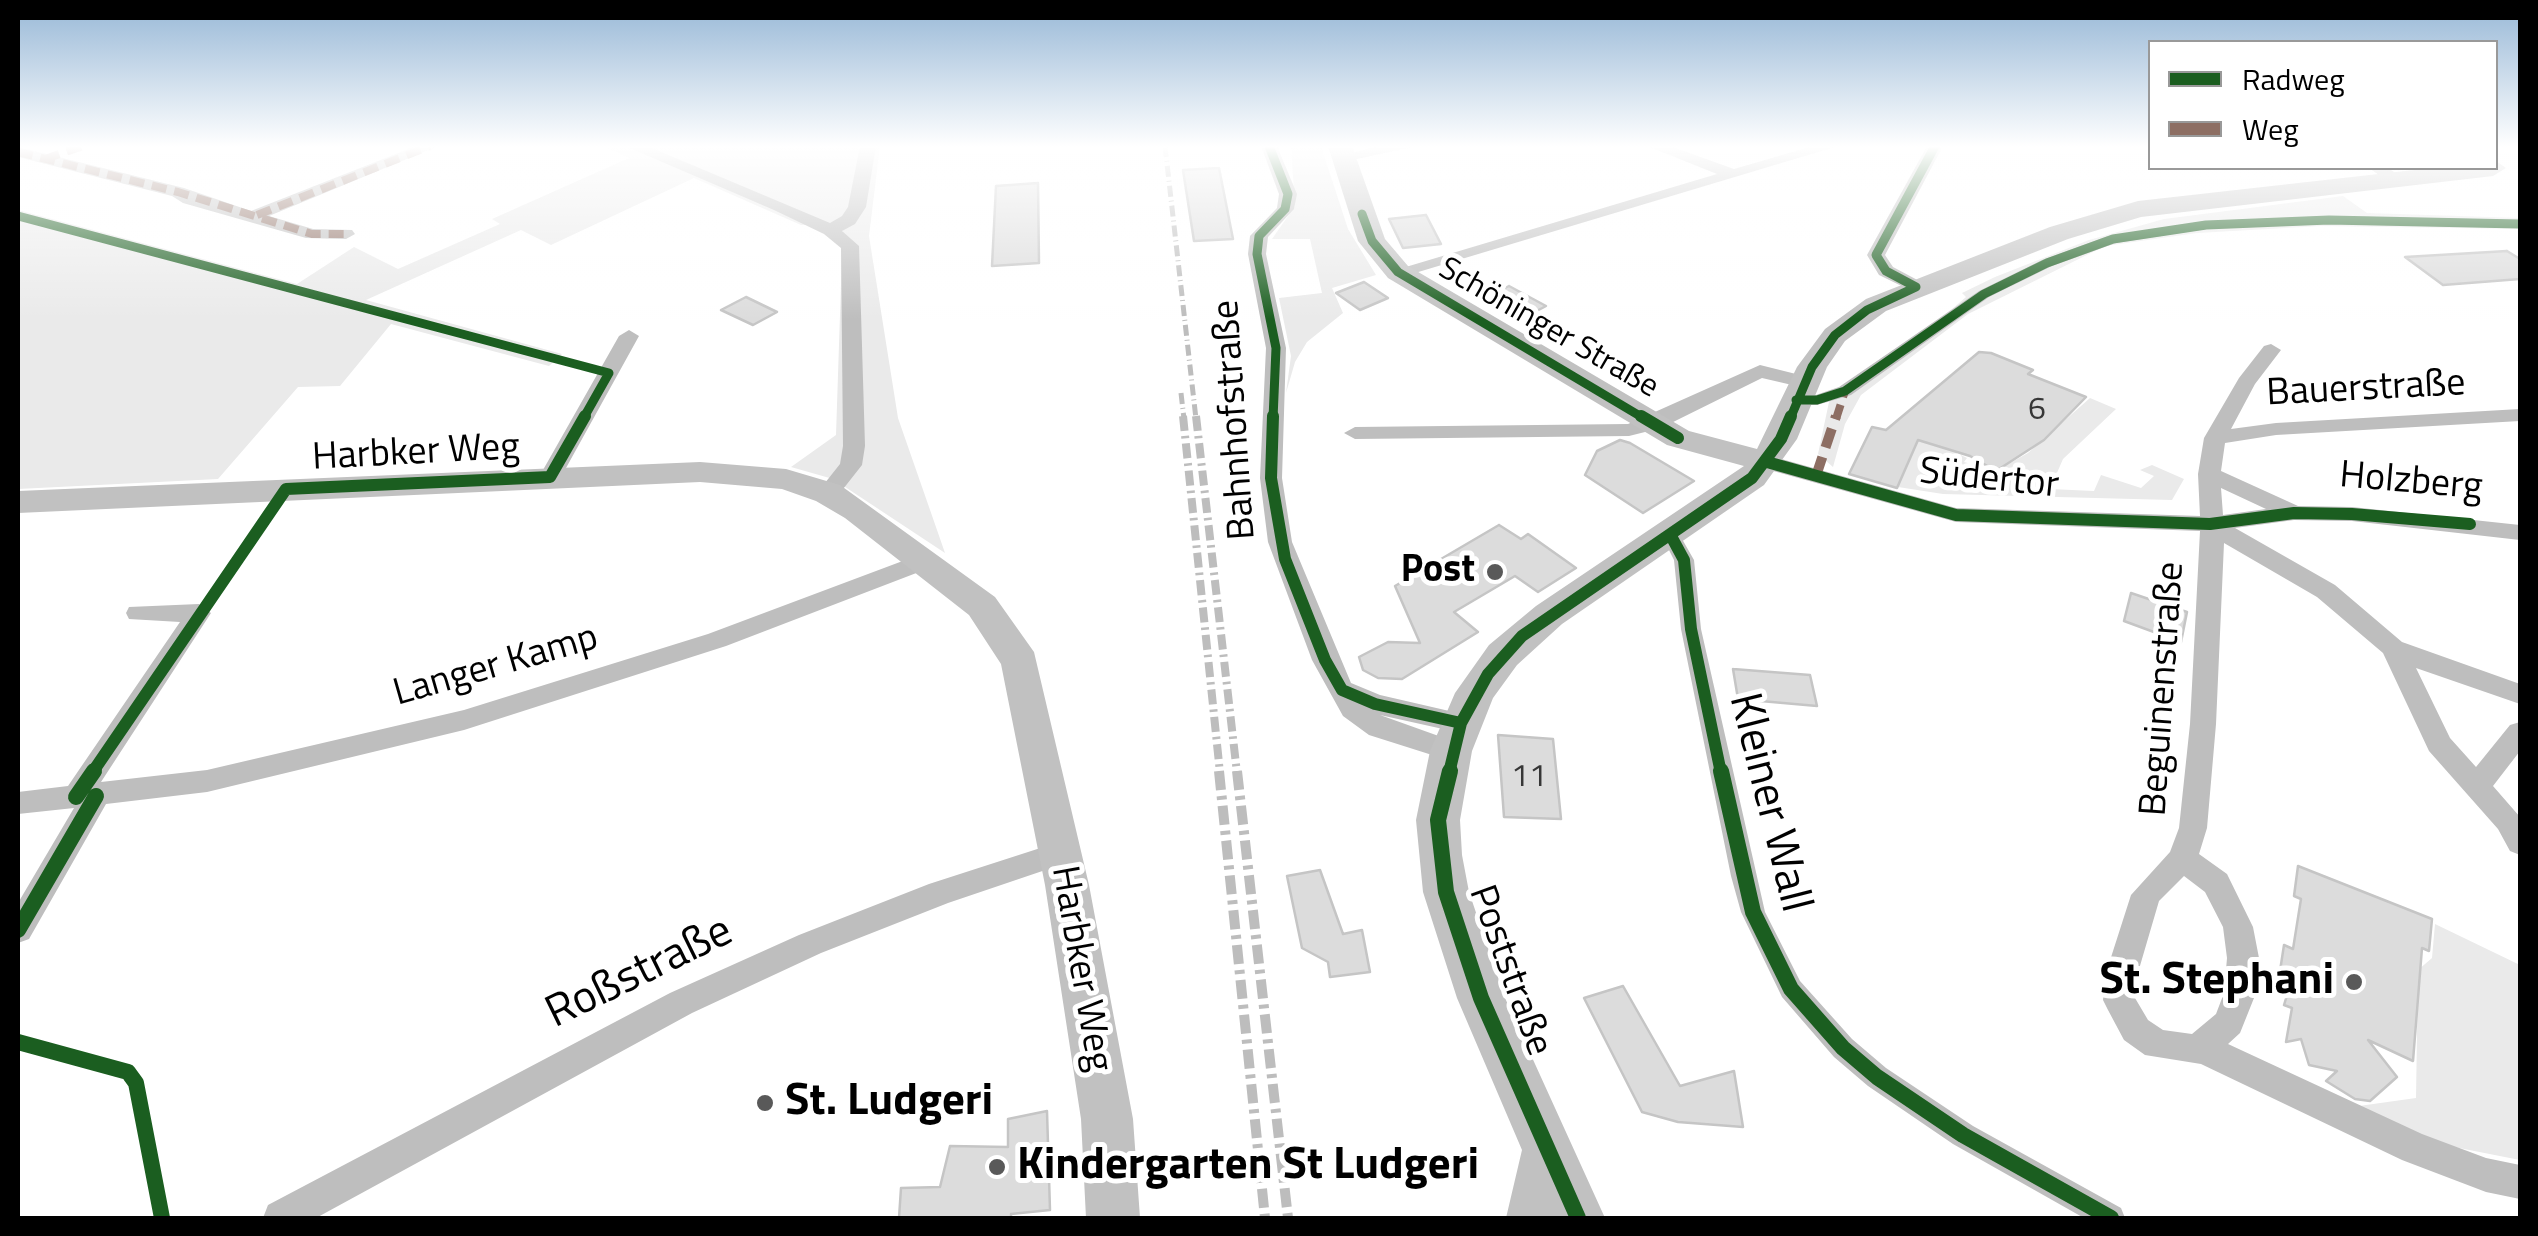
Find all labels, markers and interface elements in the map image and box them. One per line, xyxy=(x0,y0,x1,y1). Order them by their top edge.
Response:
legend xyxy=(2148,40,2498,170)
text: Radweg xyxy=(2242,56,2345,102)
text: Weg xyxy=(2242,106,2299,152)
street label: Schöninger Straße xyxy=(1431,251,1665,407)
street label: Bahnhofstraße xyxy=(1205,298,1267,542)
street label: Bauerstraße xyxy=(2265,362,2467,418)
house number: 6 xyxy=(2028,392,2046,430)
street label: Harbker Weg xyxy=(311,426,521,482)
street label: Südertor xyxy=(1917,450,2061,510)
street label: Holzberg xyxy=(2338,454,2484,512)
place label: Post xyxy=(1401,549,1475,595)
street label: Beguinenstraße xyxy=(2132,560,2196,818)
marker: Post xyxy=(1484,561,1506,583)
street label: Langer Kamp xyxy=(389,616,603,718)
street label: Kleiner Wall xyxy=(1715,688,1821,918)
house number: 11 xyxy=(1511,759,1547,797)
street label: Harbker Weg xyxy=(1039,863,1121,1075)
street label: Poststraße xyxy=(1457,880,1561,1062)
street label: Roßstraße xyxy=(538,906,742,1042)
place label: St. Stephani xyxy=(2100,955,2334,1009)
marker: St. Stephani xyxy=(2343,971,2365,993)
place label: St. Ludgeri xyxy=(785,1076,993,1130)
marker: St. Ludgeri xyxy=(754,1092,776,1114)
place label: Kindergarten St Ludgeri xyxy=(1017,1140,1479,1194)
marker: Kindergarten St Ludgeri xyxy=(986,1156,1008,1178)

